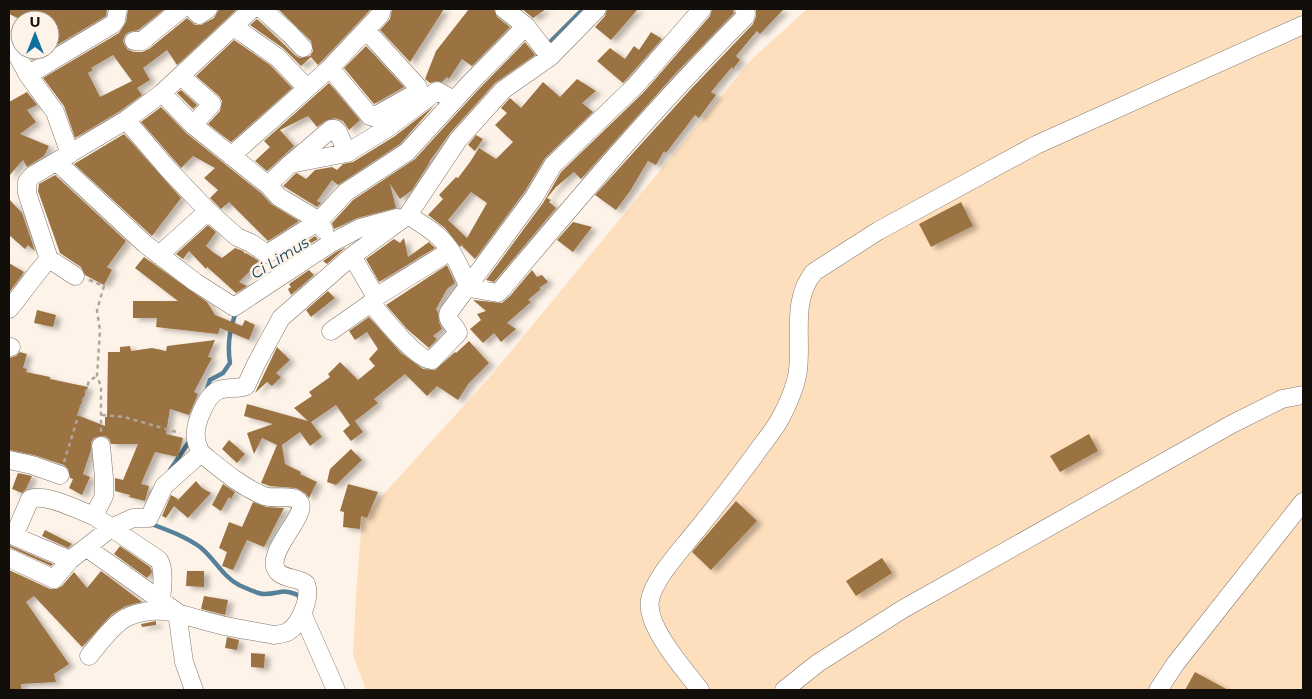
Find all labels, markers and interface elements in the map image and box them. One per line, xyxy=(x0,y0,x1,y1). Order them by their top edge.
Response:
north arrow xyxy=(10,10,60,60)
text: U xyxy=(29,13,41,31)
water label: Ci Limus xyxy=(247,232,313,283)

